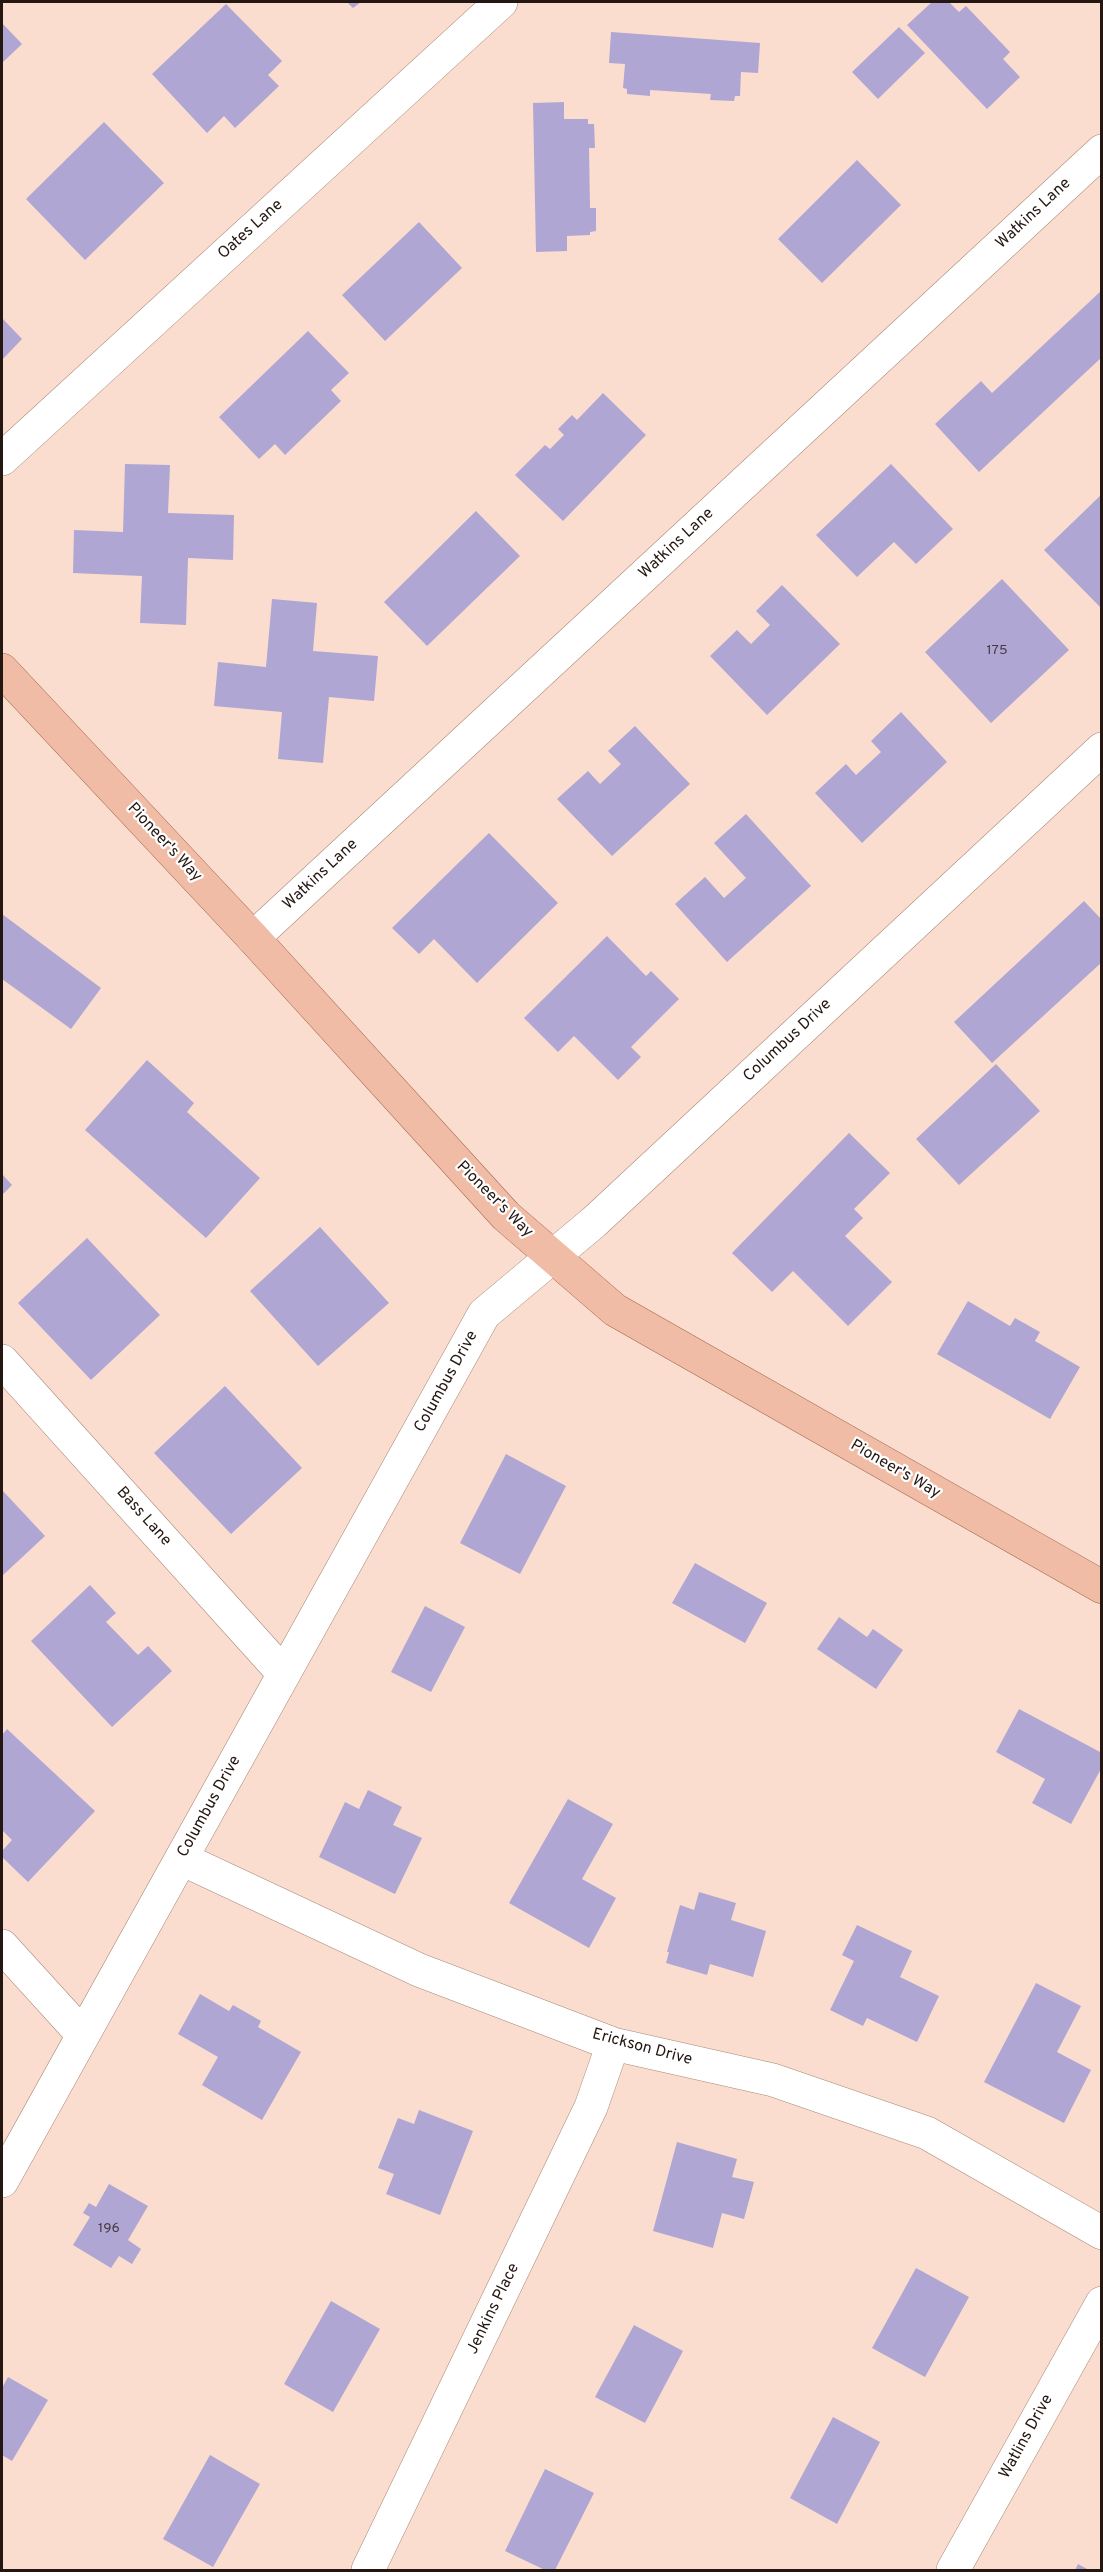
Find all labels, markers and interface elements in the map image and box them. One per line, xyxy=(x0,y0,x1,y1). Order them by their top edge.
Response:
street label: Watkins Lane xyxy=(993,175,1075,253)
street label: Oates Lane xyxy=(215,196,287,264)
street label: Watkins Lane xyxy=(636,505,718,583)
house number: 175 xyxy=(986,643,1008,659)
street label: Pioneer's Way xyxy=(123,800,205,886)
street label: Watkins Lane xyxy=(280,836,362,914)
street label: Columbus Drive xyxy=(740,995,836,1087)
street label: Pioneer's Way xyxy=(452,1158,536,1242)
street label: Columbus Drive xyxy=(411,1328,483,1436)
street label: Pioneer's Way xyxy=(847,1437,943,1503)
street label: Bass Lane xyxy=(111,1483,175,1551)
street label: Columbus Drive xyxy=(174,1753,246,1861)
street label: Erickson Drive xyxy=(590,2025,694,2071)
house number: 196 xyxy=(98,2221,120,2237)
street label: Jenkins Place xyxy=(464,2260,524,2358)
street label: Watlins Drive xyxy=(996,2392,1058,2482)

